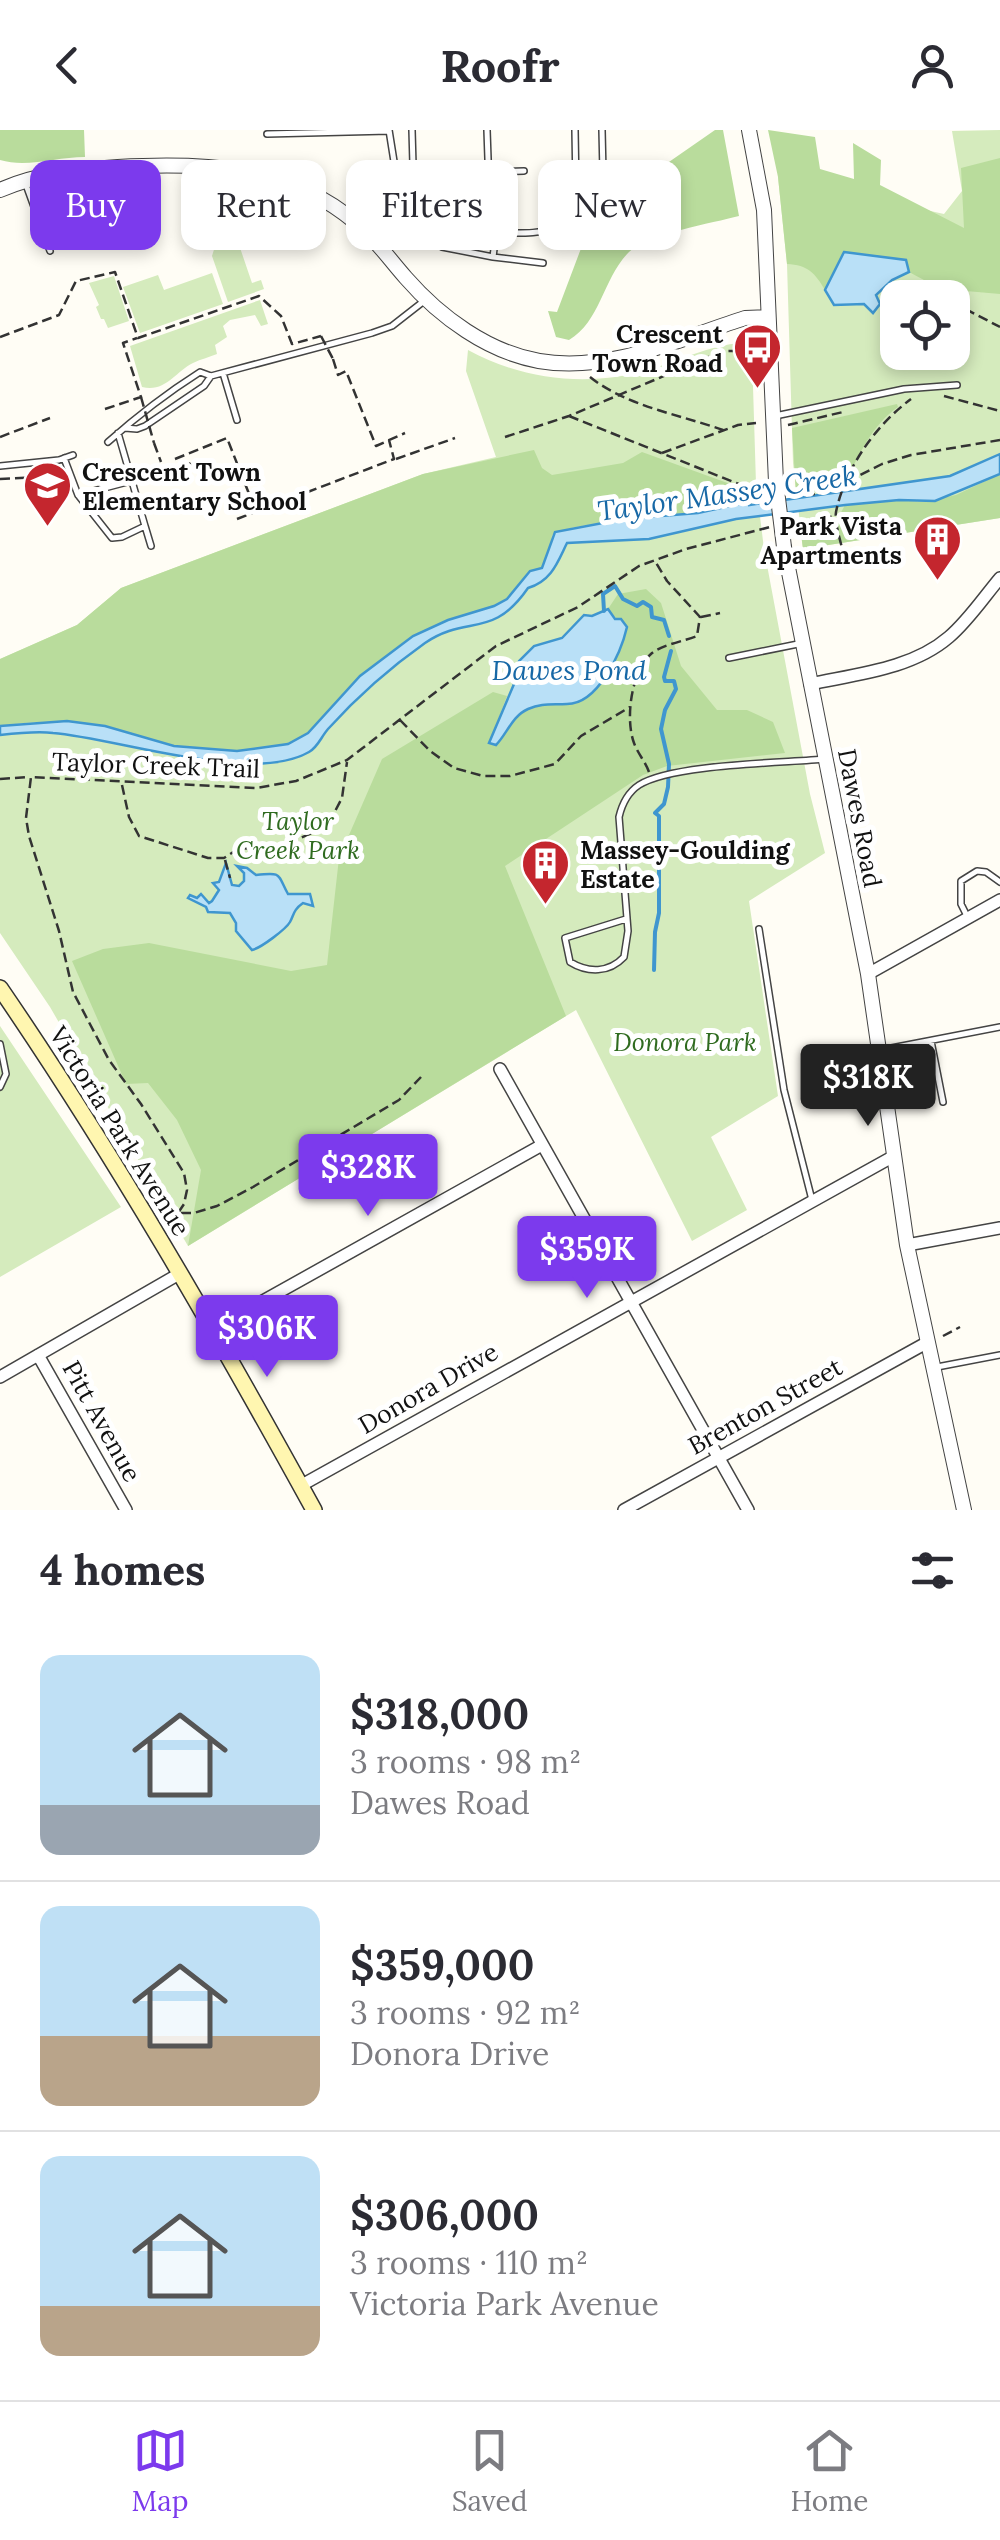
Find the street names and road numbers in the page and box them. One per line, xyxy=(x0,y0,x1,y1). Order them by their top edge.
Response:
street label: Taylor Creek Trail xyxy=(51,745,261,785)
street label: Dawes Road xyxy=(831,746,889,890)
street label: Victoria Park Avenue xyxy=(42,1019,197,1242)
street label: Donora Drive xyxy=(353,1335,503,1441)
street label: Brenton Street xyxy=(682,1350,848,1462)
street label: Pitt Avenue xyxy=(56,1355,148,1487)

